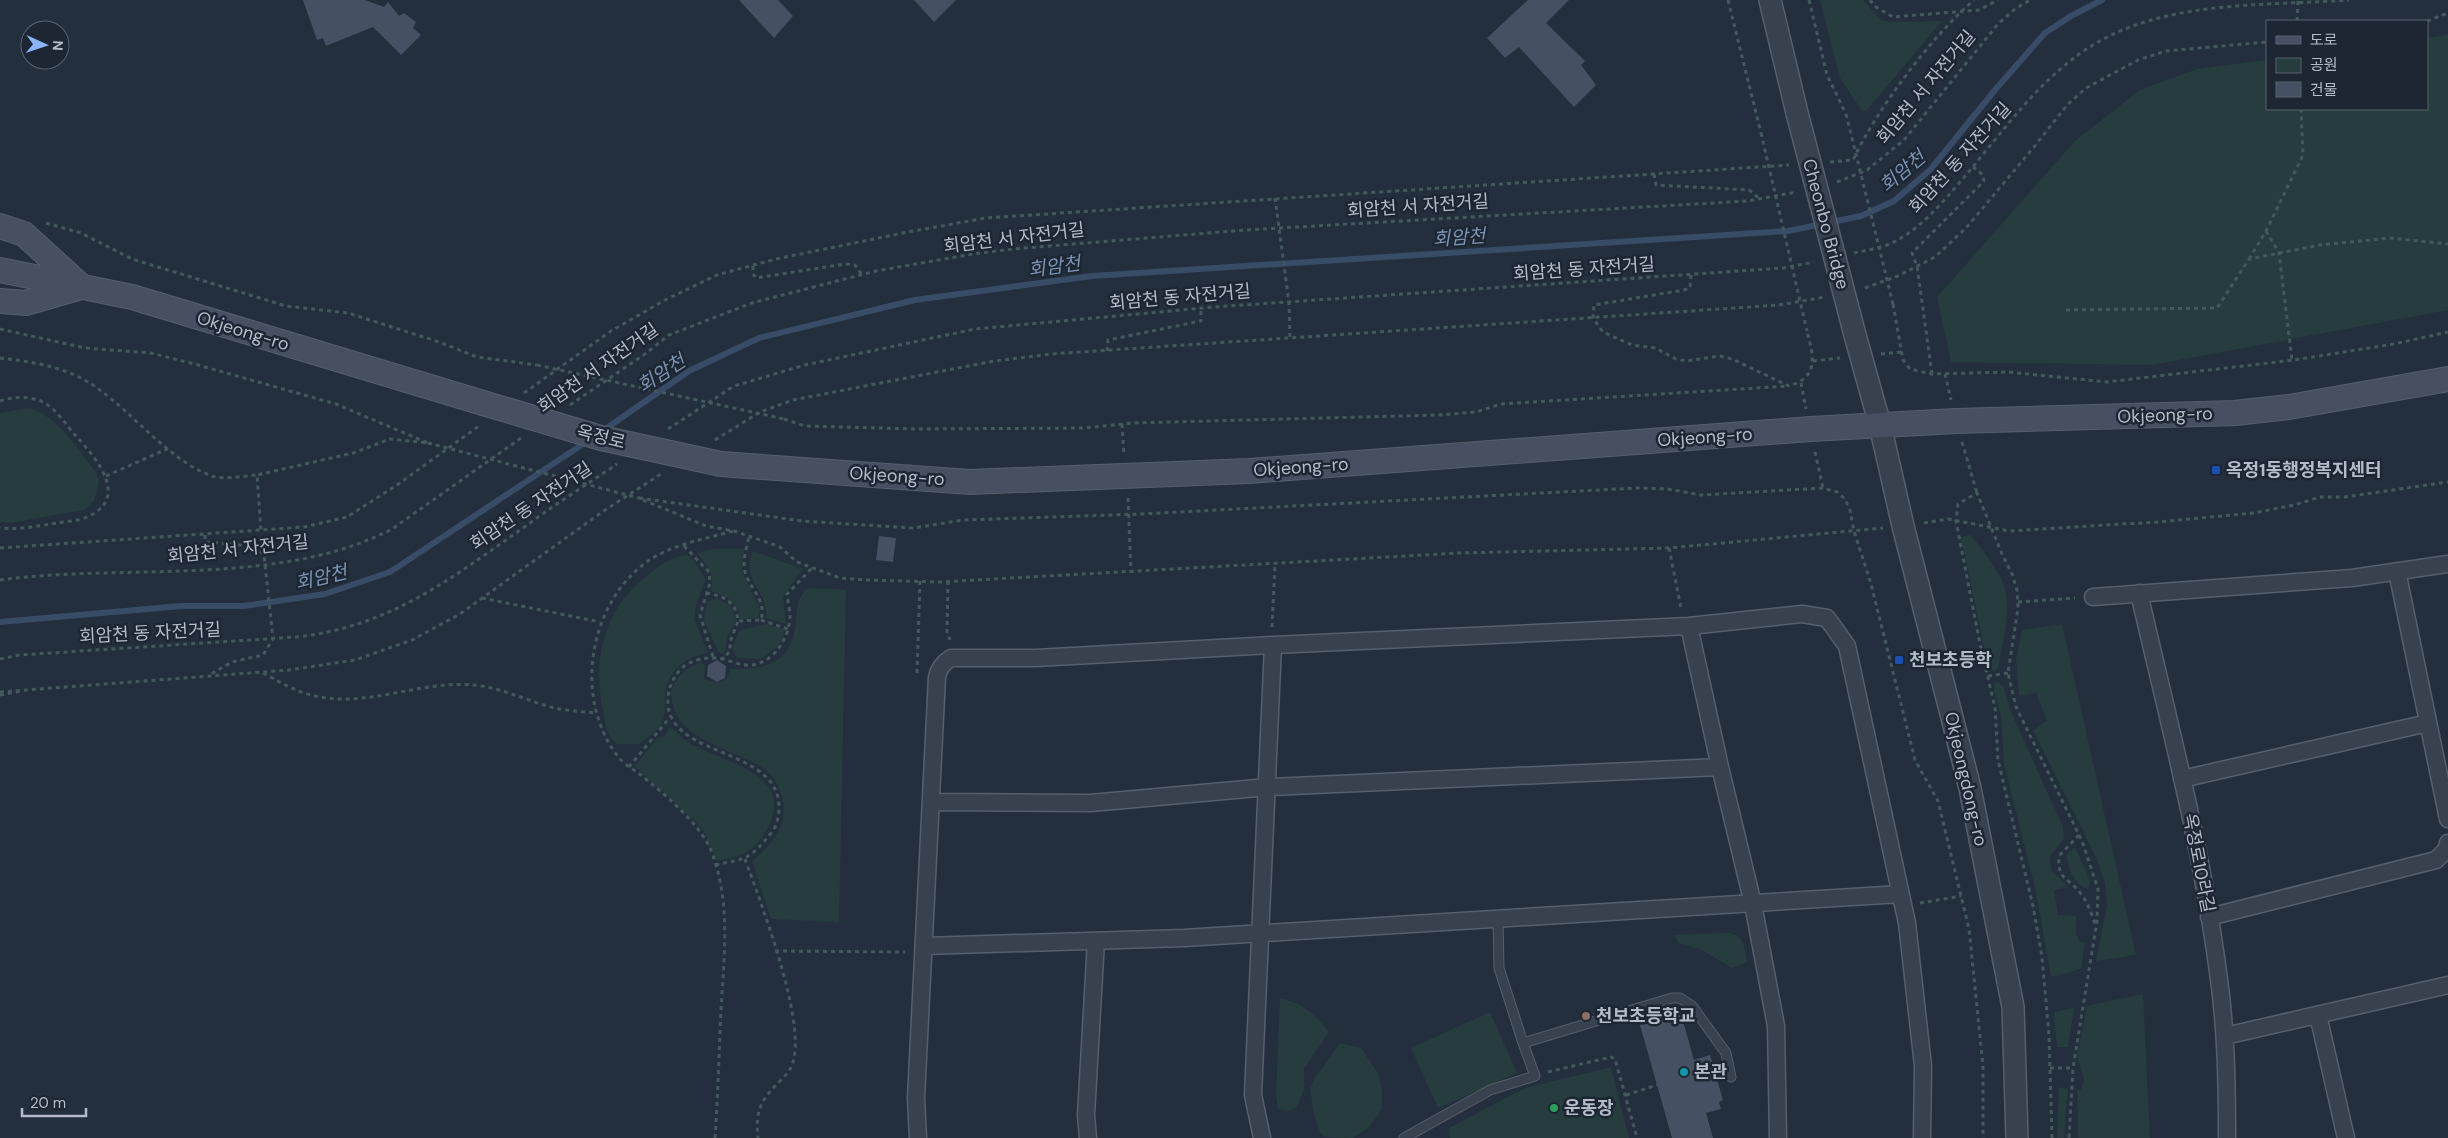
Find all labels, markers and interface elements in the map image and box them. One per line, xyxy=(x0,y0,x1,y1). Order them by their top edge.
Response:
north arrow xyxy=(20,20,70,70)
legend xyxy=(2266,20,2428,110)
street label: 회암천 서 자전거길 xyxy=(1871,25,1981,149)
text: 도로 xyxy=(2310,30,2338,50)
text: N xyxy=(49,40,67,51)
text: 공원 xyxy=(2310,55,2338,75)
text: 건물 xyxy=(2310,80,2338,100)
street label: 회암천 동 자전거길 xyxy=(1904,98,2016,218)
water label: 회암천 xyxy=(1875,145,1929,197)
street label: Cheonbo Bridge xyxy=(1797,156,1855,292)
street label: 회암천 서 자전거길 xyxy=(1346,189,1490,223)
street label: 회암천 서 자전거길 xyxy=(942,217,1086,259)
water label: 회암천 xyxy=(1432,223,1488,252)
water label: 회암천 xyxy=(1026,250,1083,283)
street label: 회암천 동 자전거길 xyxy=(1512,252,1656,286)
street label: 회암천 동 자전거길 xyxy=(1108,279,1252,315)
street label: Okjeong-ro xyxy=(194,306,292,356)
street label: 회암천 서 자전거길 xyxy=(534,318,662,418)
water label: 회암천 xyxy=(633,349,689,397)
street label: Okjeong-ro xyxy=(2117,401,2213,429)
street label: 옥정로 xyxy=(574,419,628,455)
street label: Okjeong-ro xyxy=(1657,422,1753,452)
street label: Okjeong-ro xyxy=(1253,452,1349,482)
street label: 회암천 동 자전거길 xyxy=(465,456,597,556)
place label: 옥정1동행정복지센터 xyxy=(2226,458,2382,482)
street label: Okjeong-ro xyxy=(849,461,945,491)
marker: 옥정1동행정복지센터 xyxy=(2210,464,2222,476)
street label: 회암천 서 자전거길 xyxy=(166,530,310,568)
water label: 회암천 xyxy=(293,559,351,596)
street label: 회암천 동 자전거길 xyxy=(78,617,222,649)
place label: 천보초등학 xyxy=(1909,648,1992,672)
marker: 천보초등학 xyxy=(1893,654,1905,666)
street label: Okjeongdong-ro xyxy=(1939,709,1993,849)
street label: 옥정로10라길 xyxy=(2178,811,2220,915)
place label: 천보초등학교 xyxy=(1596,1004,1695,1028)
marker: 천보초등학교 xyxy=(1580,1010,1592,1022)
place label: 본관 xyxy=(1694,1060,1728,1084)
marker: 본관 xyxy=(1678,1066,1690,1078)
scale bar xyxy=(22,1086,86,1118)
text: 20 m xyxy=(30,1093,66,1113)
place label: 운동장 xyxy=(1564,1096,1614,1120)
marker: 운동장 xyxy=(1548,1102,1560,1114)

